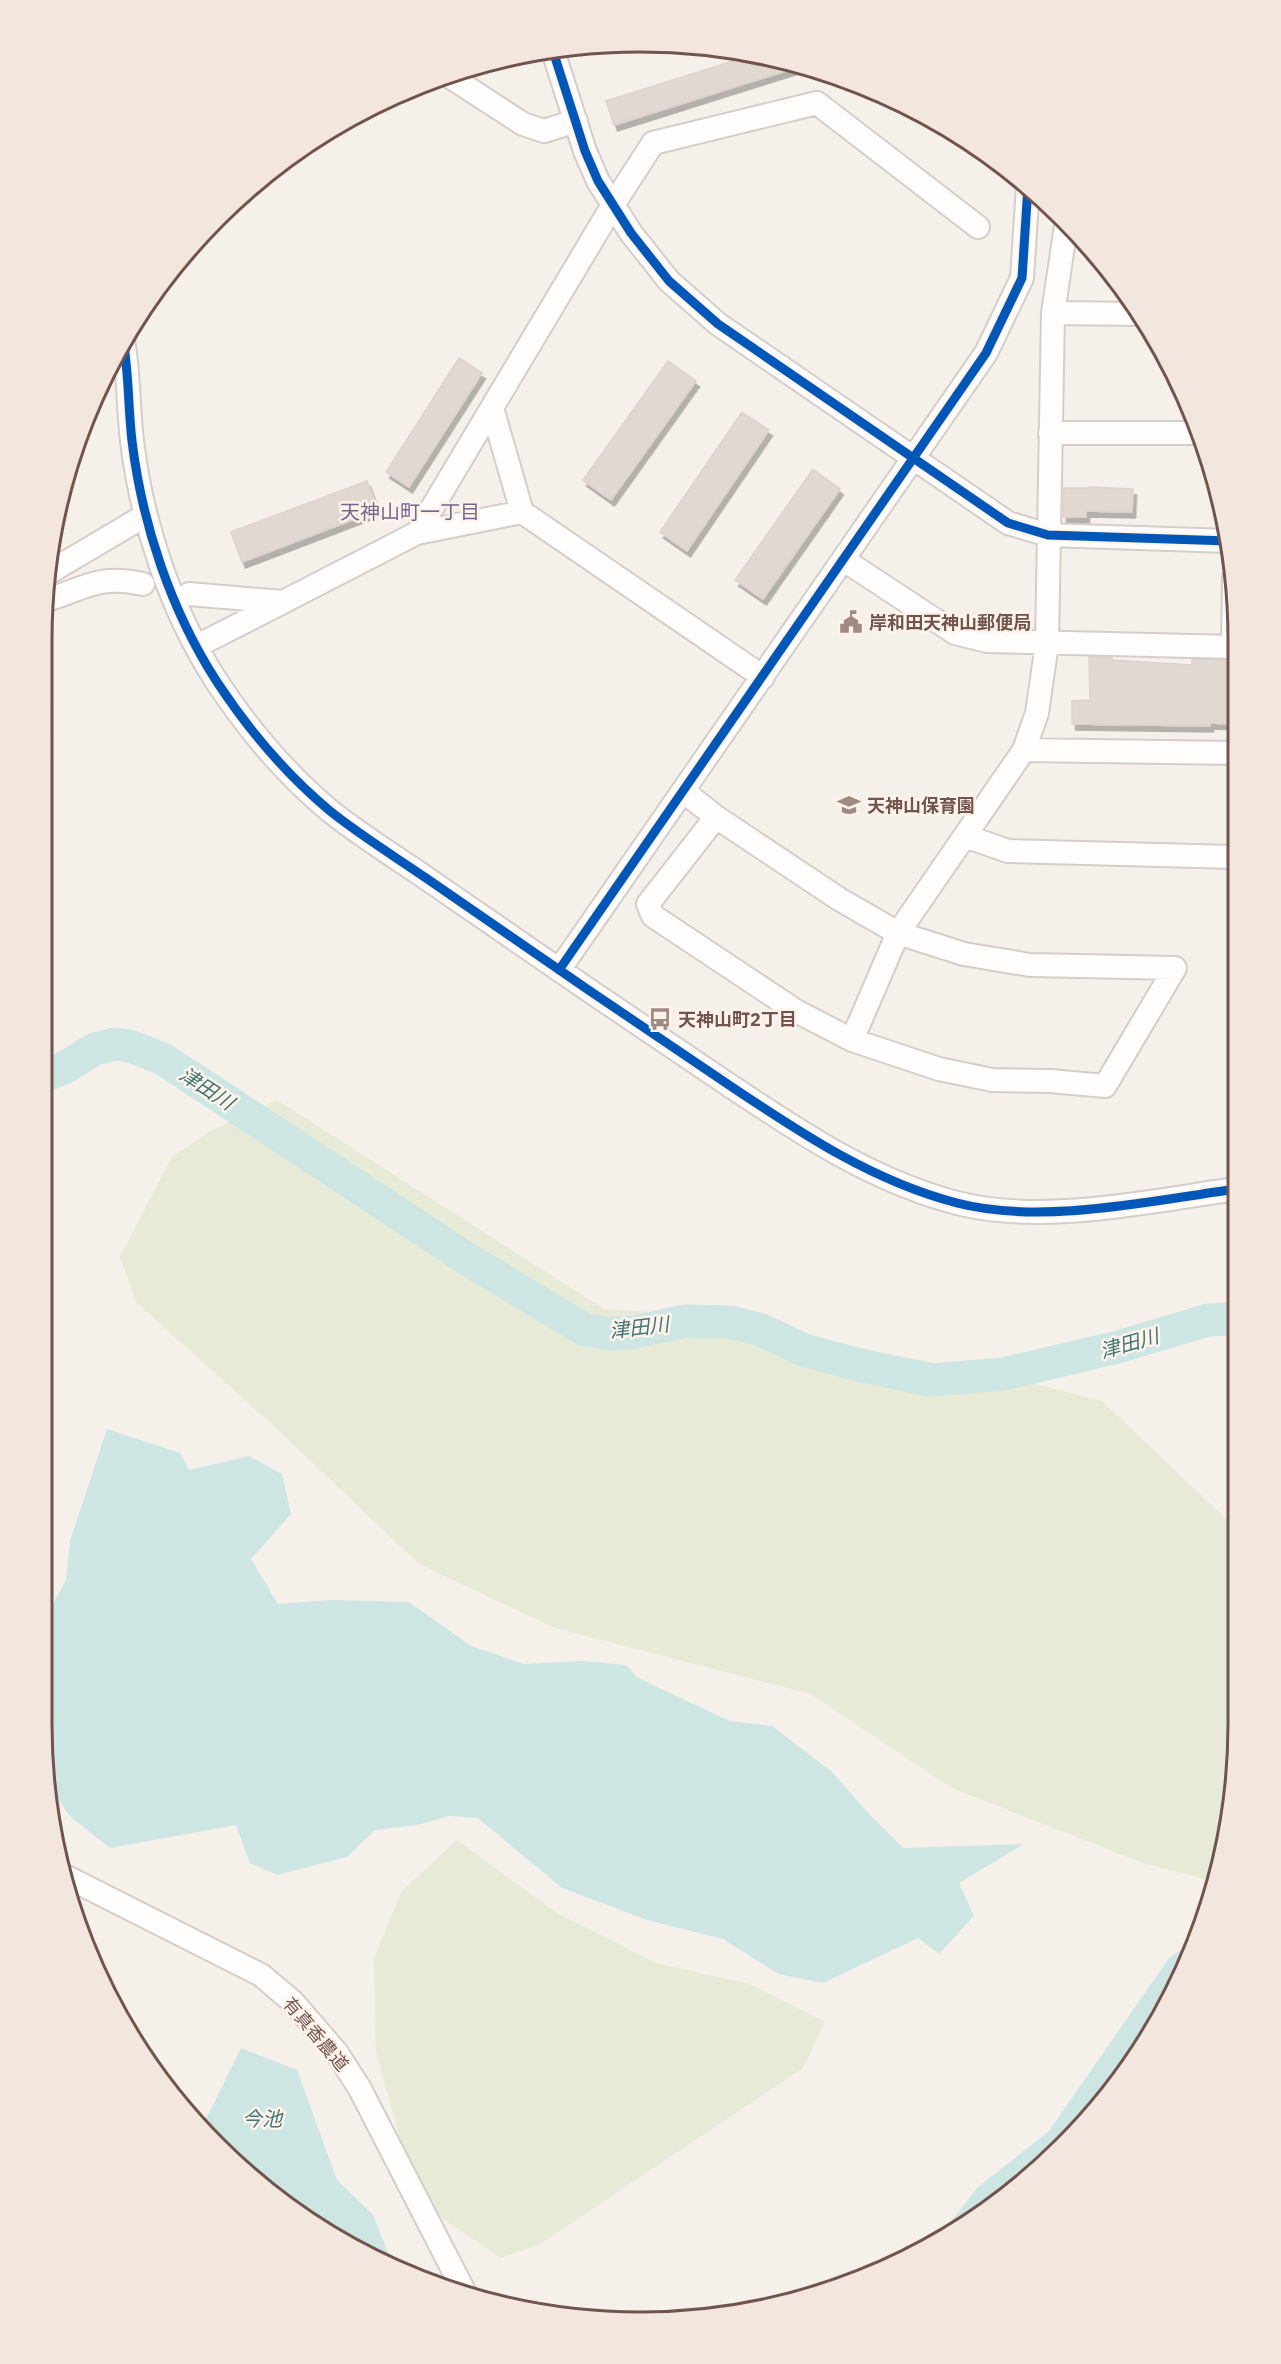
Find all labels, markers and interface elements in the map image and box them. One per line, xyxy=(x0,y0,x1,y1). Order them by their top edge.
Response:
district label: 天神山町一丁目 xyxy=(340,498,480,525)
public building icon: 岸和田天神山郵便局 xyxy=(838,609,864,635)
place label: 岸和田天神山郵便局 xyxy=(869,611,1031,634)
school or university icon: 天神山保育園 xyxy=(836,792,862,818)
place label: 天神山保育園 xyxy=(867,794,975,817)
bus stop icon: 天神山町2丁目 xyxy=(647,1006,673,1032)
place label: 天神山町2丁目 xyxy=(678,1008,797,1031)
water label: 津田川 xyxy=(174,1060,241,1117)
water label: 津田川 xyxy=(608,1310,672,1344)
water label: 津田川 xyxy=(1096,1321,1163,1364)
street label: 有真香農道 xyxy=(278,1992,354,2076)
water label: 今池 xyxy=(242,2105,284,2132)

